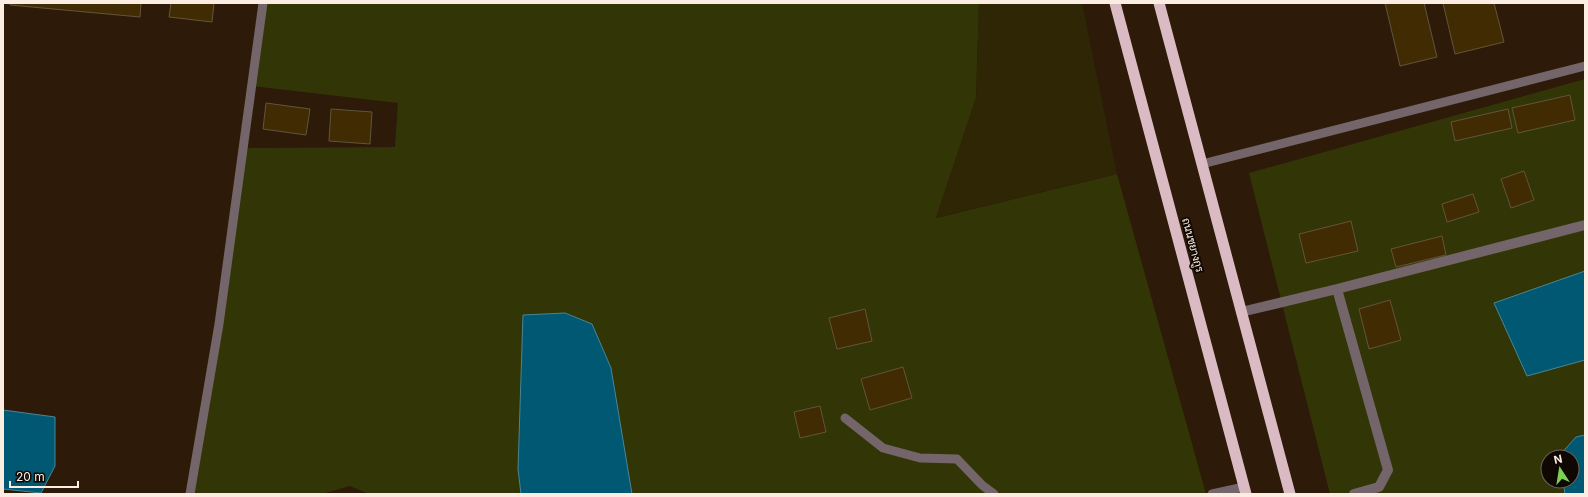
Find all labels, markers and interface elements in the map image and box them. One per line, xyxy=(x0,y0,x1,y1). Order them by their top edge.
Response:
street label: ถนนชยางกูร xyxy=(1178,216,1207,274)
north arrow xyxy=(1540,449,1580,489)
text: N xyxy=(1552,451,1563,467)
scale bar xyxy=(10,463,78,489)
text: 20 m xyxy=(16,469,45,484)

